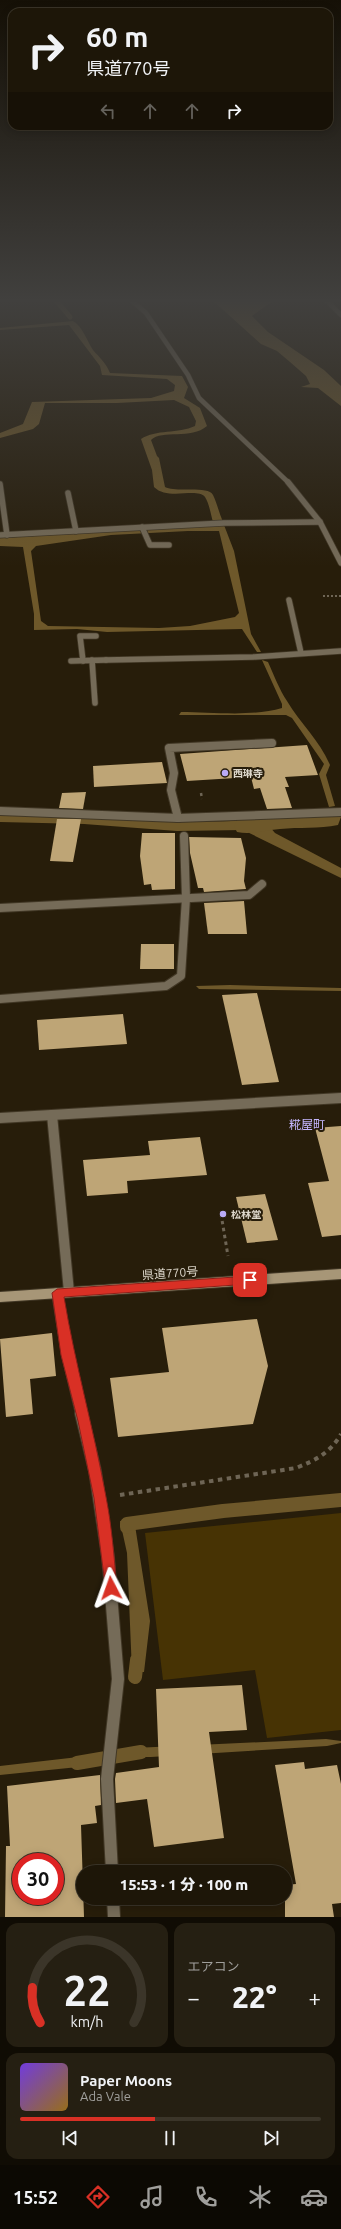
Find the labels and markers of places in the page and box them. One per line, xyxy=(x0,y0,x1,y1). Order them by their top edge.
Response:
marker: 西琳寺 xyxy=(220,768,230,778)
place label: 西琳寺 xyxy=(233,768,263,779)
marker: 松林堂 xyxy=(218,1209,228,1219)
place label: 松林堂 xyxy=(231,1209,261,1220)
pin xyxy=(233,1263,267,1297)

